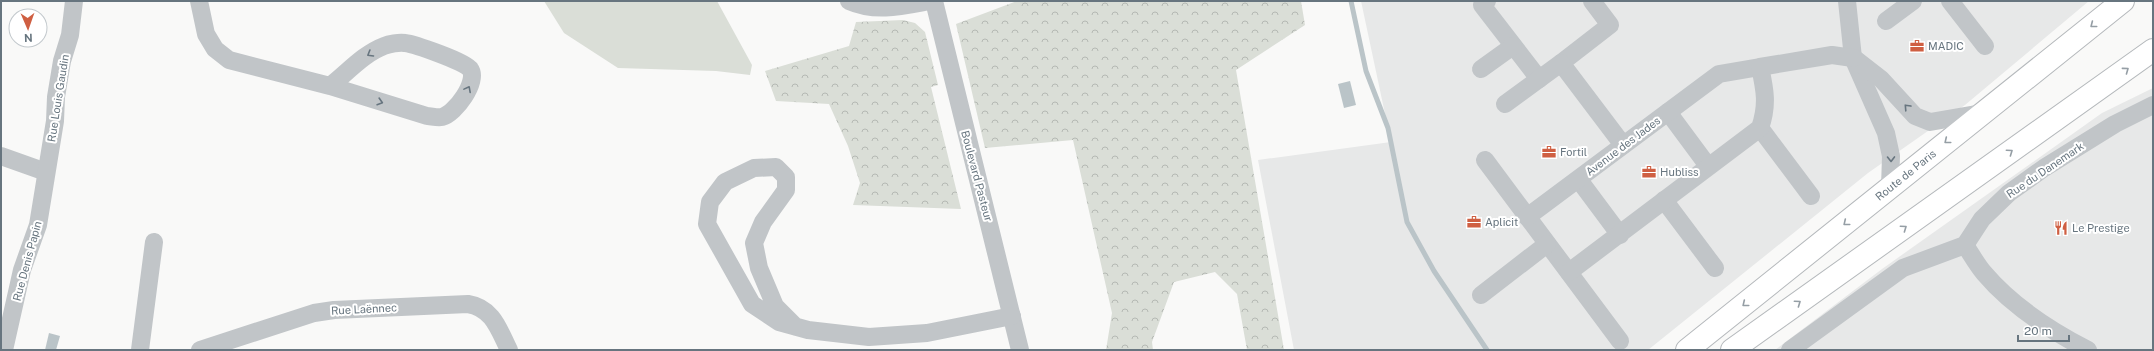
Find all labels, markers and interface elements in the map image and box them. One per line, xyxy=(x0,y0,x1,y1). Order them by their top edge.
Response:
north arrow xyxy=(8,8,48,48)
one-way arrow xyxy=(2090,20,2097,27)
text: N xyxy=(24,32,33,44)
office icon: MADIC xyxy=(1909,38,1925,54)
place label: MADIC xyxy=(1928,40,1964,52)
one-way arrow xyxy=(367,49,374,56)
street label: Rue Louis Gaudin xyxy=(45,53,71,143)
one-way arrow xyxy=(2121,68,2128,75)
one-way arrow xyxy=(463,86,471,93)
one-way arrow xyxy=(377,97,384,106)
one-way arrow xyxy=(1904,104,1912,112)
street label: Avenue des Jades xyxy=(1583,114,1663,178)
street label: Boulevard Pasteur xyxy=(959,129,995,223)
one-way arrow xyxy=(1945,137,1952,144)
street label: Rue du Danemark xyxy=(2004,140,2086,200)
office icon: Fortil xyxy=(1541,144,1557,160)
place label: Fortil xyxy=(1560,146,1587,158)
street label: Route de Paris xyxy=(1873,147,1938,203)
one-way arrow xyxy=(2006,149,2013,157)
one-way arrow xyxy=(1887,156,1895,162)
office icon: Hubliss xyxy=(1641,164,1657,180)
place label: Hubliss xyxy=(1660,166,1699,178)
office icon: Aplicit xyxy=(1466,214,1482,230)
place label: Aplicit xyxy=(1485,216,1518,228)
one-way arrow xyxy=(1844,218,1851,225)
street label: Rue Denis Papin xyxy=(11,220,43,302)
restaurant icon: Le Prestige xyxy=(2053,220,2069,236)
place label: Le Prestige xyxy=(2072,222,2130,234)
one-way arrow xyxy=(1900,225,1907,232)
one-way arrow xyxy=(1742,299,1749,306)
one-way arrow xyxy=(1794,300,1801,308)
street label: Rue Laënnec xyxy=(331,301,397,317)
scale bar xyxy=(2018,317,2069,343)
text: 20 m xyxy=(2024,324,2052,338)

